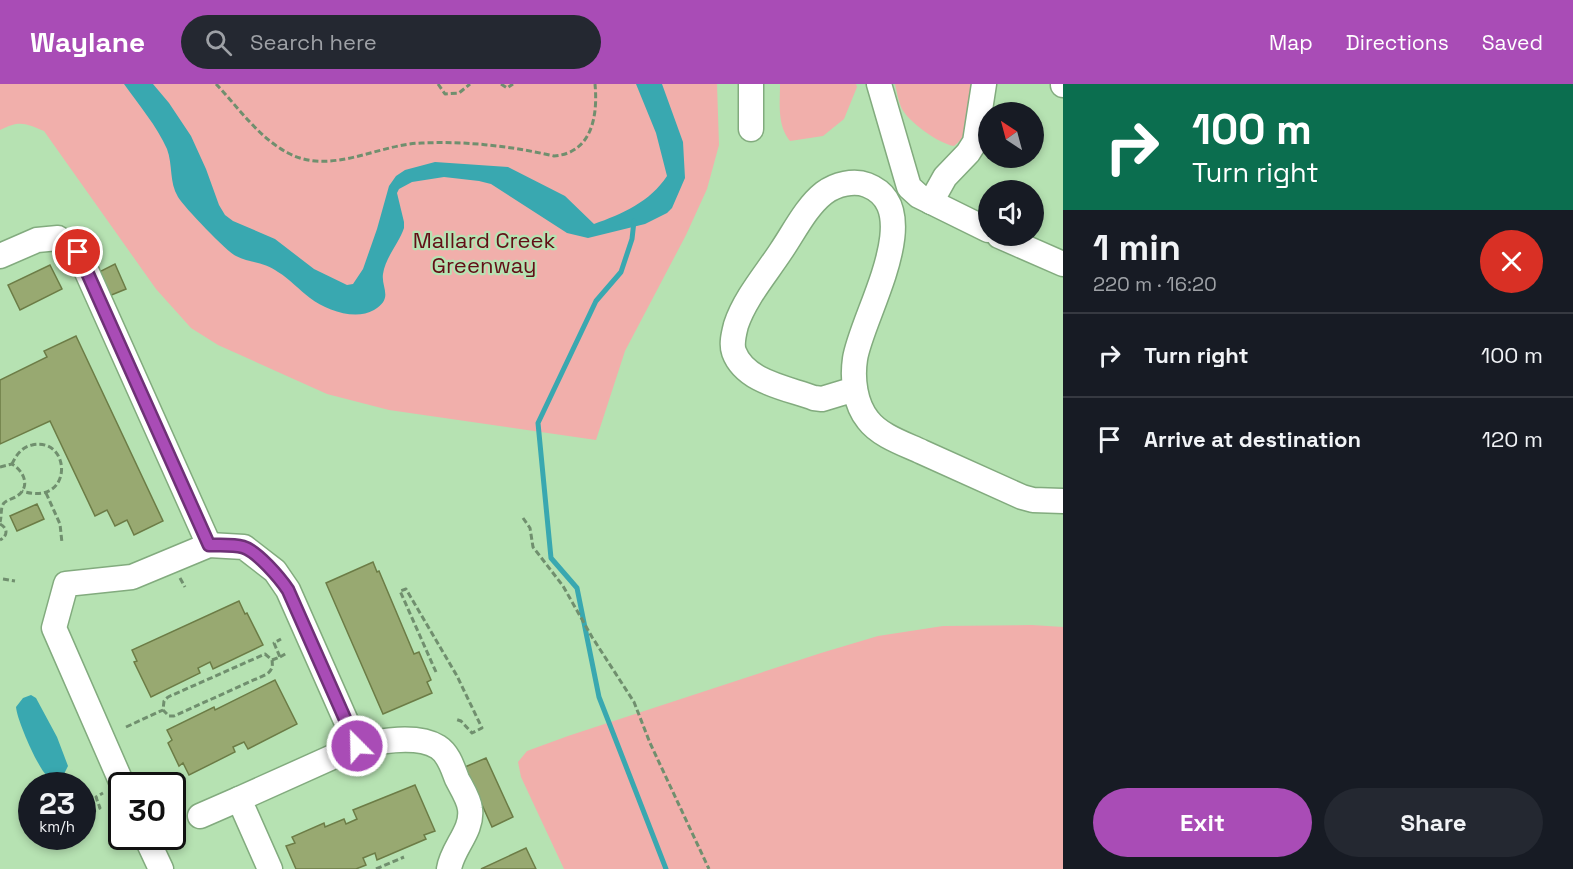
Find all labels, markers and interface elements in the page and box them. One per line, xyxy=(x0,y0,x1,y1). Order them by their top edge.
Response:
search box xyxy=(181,15,601,69)
text: Waylane xyxy=(30,24,145,60)
icon: search xyxy=(202,26,235,59)
text: Search here xyxy=(250,28,377,56)
text: Map xyxy=(1269,29,1313,56)
text: Directions xyxy=(1346,29,1449,56)
text: Saved xyxy=(1482,29,1543,56)
north arrow xyxy=(978,102,1044,168)
map controls xyxy=(978,102,1044,246)
text: 100 m xyxy=(1192,103,1312,156)
icon: right xyxy=(1093,108,1171,186)
text: Turn right xyxy=(1192,155,1319,190)
button: sound xyxy=(978,180,1044,246)
text: 1 min xyxy=(1093,225,1181,271)
pin xyxy=(52,226,103,277)
park label: Mallard Creek Greenway xyxy=(413,226,556,279)
button: close xyxy=(1480,230,1543,293)
icon: arrive xyxy=(61,235,94,268)
text: 220 m · 16:20 xyxy=(1093,271,1217,297)
icon: right xyxy=(1093,339,1126,372)
text: Turn right xyxy=(1144,341,1249,369)
text: 100 m xyxy=(1481,341,1543,369)
icon: arrive xyxy=(1093,423,1126,456)
text: Arrive at destination xyxy=(1144,425,1361,453)
text: 120 m xyxy=(1482,425,1543,453)
position arrow xyxy=(325,714,389,778)
speed limit sign: 30 xyxy=(108,772,186,850)
text: 23 xyxy=(39,784,75,823)
button: Exit xyxy=(1093,788,1312,857)
button: Share xyxy=(1324,788,1543,857)
text: km/h xyxy=(39,817,75,836)

